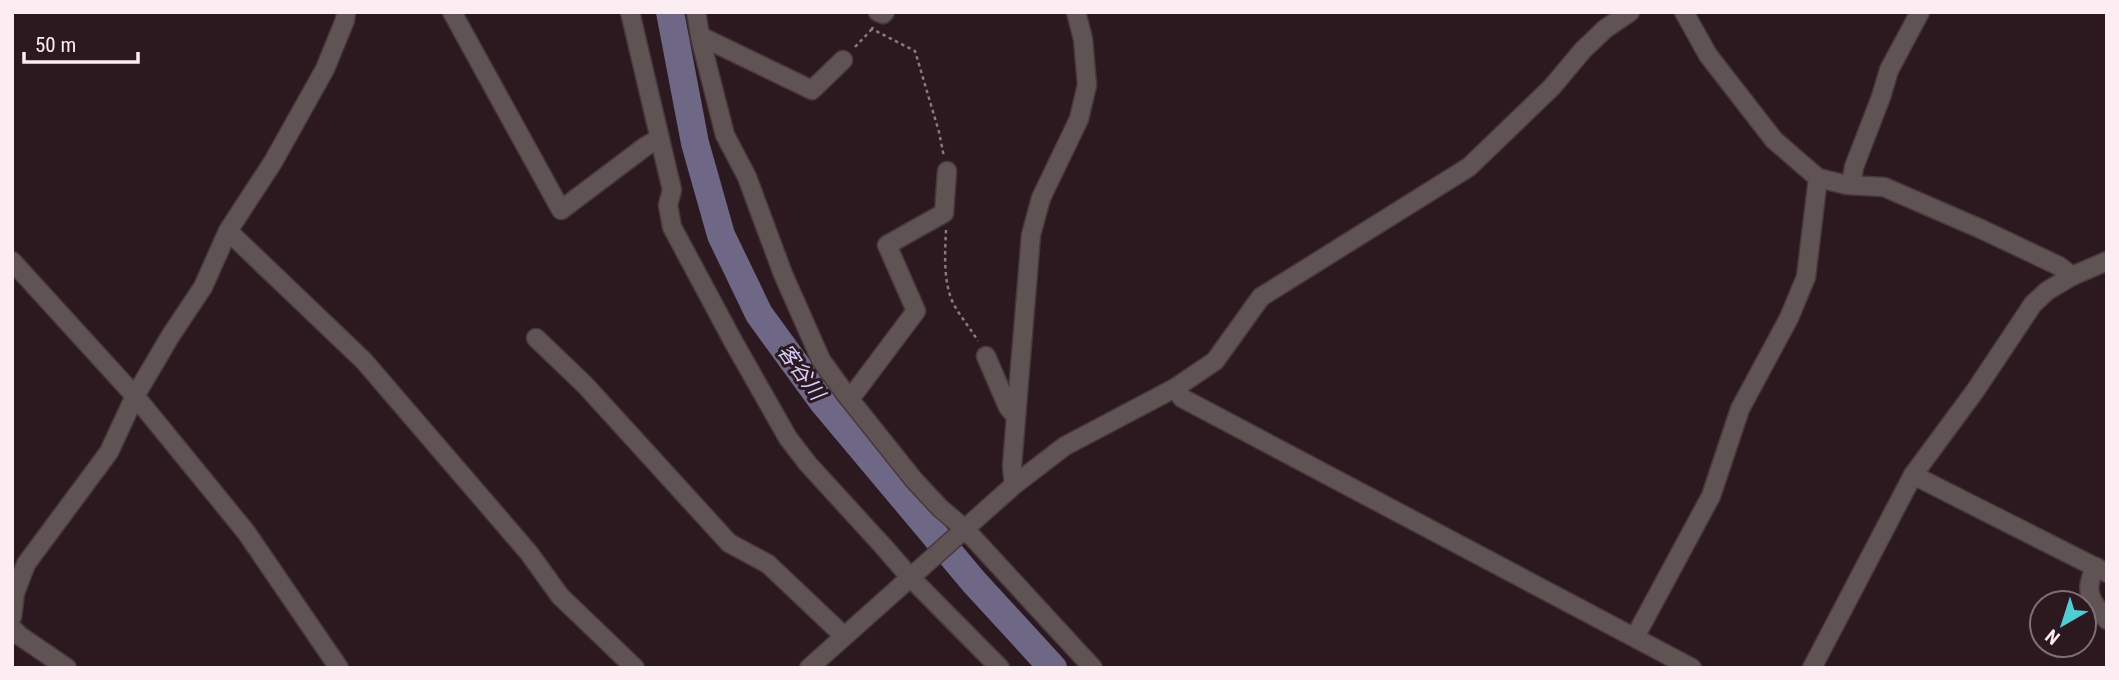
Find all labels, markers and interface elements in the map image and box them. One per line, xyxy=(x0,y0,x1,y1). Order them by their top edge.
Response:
scale bar xyxy=(24,21,138,65)
text: 50 m xyxy=(35,33,76,57)
water label: 客谷川 xyxy=(773,339,830,406)
north arrow xyxy=(2028,589,2098,659)
text: N xyxy=(2041,624,2064,649)

